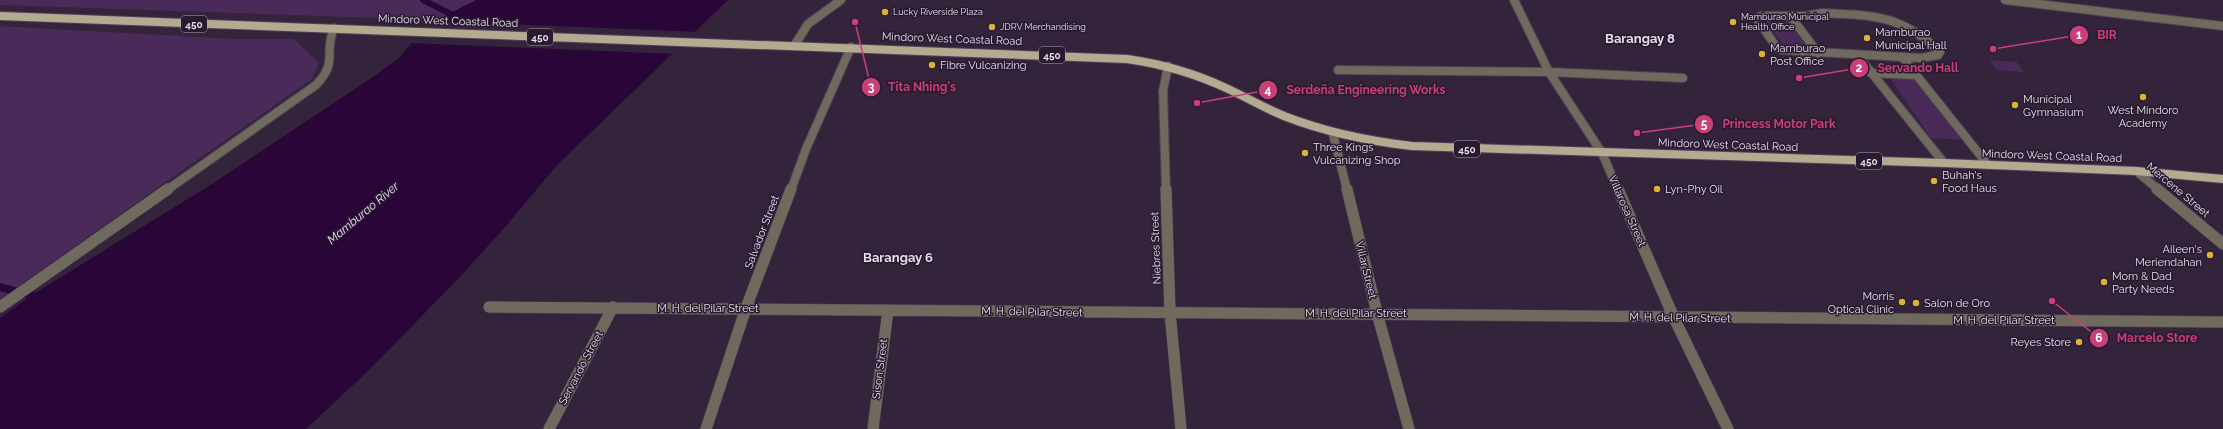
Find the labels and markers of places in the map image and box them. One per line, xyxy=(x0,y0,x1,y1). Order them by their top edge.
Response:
marker: Lucky Riverside Plaza xyxy=(880,7,890,17)
place label: Lucky Riverside Plaza xyxy=(893,7,983,17)
place label: Mamburao Municipal Health Office xyxy=(1741,12,1829,32)
marker: Mamburao Municipal Health Office xyxy=(1728,17,1738,27)
marker: JDRV Merchandising xyxy=(987,22,997,32)
place label: JDRV Merchandising xyxy=(1000,22,1086,32)
callout: BIR xyxy=(2069,23,2125,47)
place label: Mamburao Municipal Hall xyxy=(1875,26,1947,52)
marker: Mamburao Municipal Hall xyxy=(1862,33,1872,43)
place label: Mamburao Post Office xyxy=(1770,42,1826,68)
marker: Mamburao Post Office xyxy=(1757,49,1767,59)
callout: Servando Hall xyxy=(1849,56,1966,80)
place label: Fibre Vulcanizing xyxy=(940,59,1027,72)
marker: Fibre Vulcanizing xyxy=(927,60,937,70)
callout: Tita Nhing's xyxy=(861,75,964,99)
callout: Serdeña Engineering Works xyxy=(1258,78,1454,102)
marker: West Mindoro Academy xyxy=(2138,92,2148,102)
place label: Municipal Gymnasium xyxy=(2023,93,2084,119)
marker: Municipal Gymnasium xyxy=(2010,100,2020,110)
place label: West Mindoro Academy xyxy=(2107,104,2179,130)
callout: Princess Motor Park xyxy=(1694,112,1843,136)
place label: Three Kings Vulcanizing Shop xyxy=(1313,141,1401,167)
marker: Three Kings Vulcanizing Shop xyxy=(1300,148,1310,158)
place label: Buhah's Food Haus xyxy=(1942,169,1997,195)
marker: Buhah's Food Haus xyxy=(1929,176,1939,186)
place label: Lyn-Phy Oil xyxy=(1665,183,1723,196)
marker: Lyn-Phy Oil xyxy=(1652,184,1662,194)
place label: Aileen's Meriendahan xyxy=(2135,243,2202,269)
marker: Aileen's Meriendahan xyxy=(2205,250,2215,260)
place label: Mom & Dad Party Needs xyxy=(2112,270,2174,296)
marker: Mom & Dad Party Needs xyxy=(2099,277,2109,287)
place label: Morris Optical Clinic xyxy=(1828,290,1894,316)
marker: Morris Optical Clinic xyxy=(1897,297,1907,307)
place label: Salon de Oro xyxy=(1924,297,1990,310)
marker: Salon de Oro xyxy=(1911,298,1921,308)
callout: Marcelo Store xyxy=(2089,326,2205,350)
place label: Reyes Store xyxy=(2011,336,2072,349)
marker: Reyes Store xyxy=(2074,337,2084,347)

